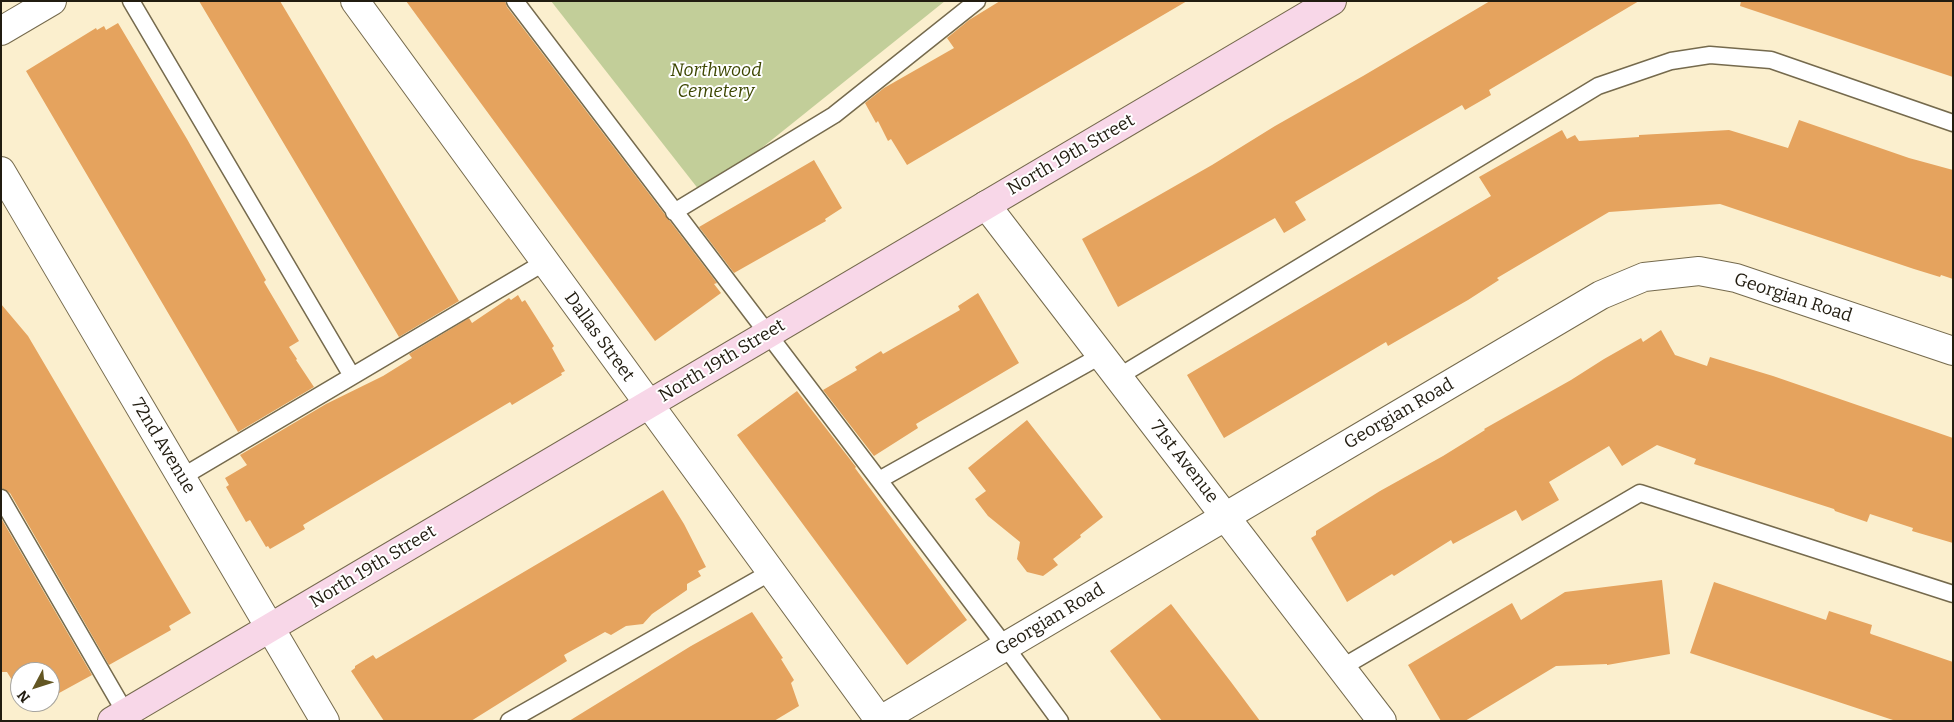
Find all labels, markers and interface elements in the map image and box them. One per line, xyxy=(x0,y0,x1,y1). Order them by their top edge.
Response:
park label: Northwood Cemetery xyxy=(670,60,762,102)
street label: North 19th Street xyxy=(1004,110,1138,200)
street label: Georgian Road xyxy=(1731,269,1855,327)
street label: Dallas Street xyxy=(559,288,639,386)
street label: North 19th Street xyxy=(655,315,789,407)
street label: Georgian Road xyxy=(1340,374,1458,454)
street label: 72nd Avenue xyxy=(126,394,200,498)
street label: 71st Avenue xyxy=(1145,417,1223,507)
street label: North 19th Street xyxy=(306,521,440,613)
street label: Georgian Road xyxy=(992,579,1108,661)
north arrow xyxy=(10,662,60,712)
text: N xyxy=(14,687,34,706)

